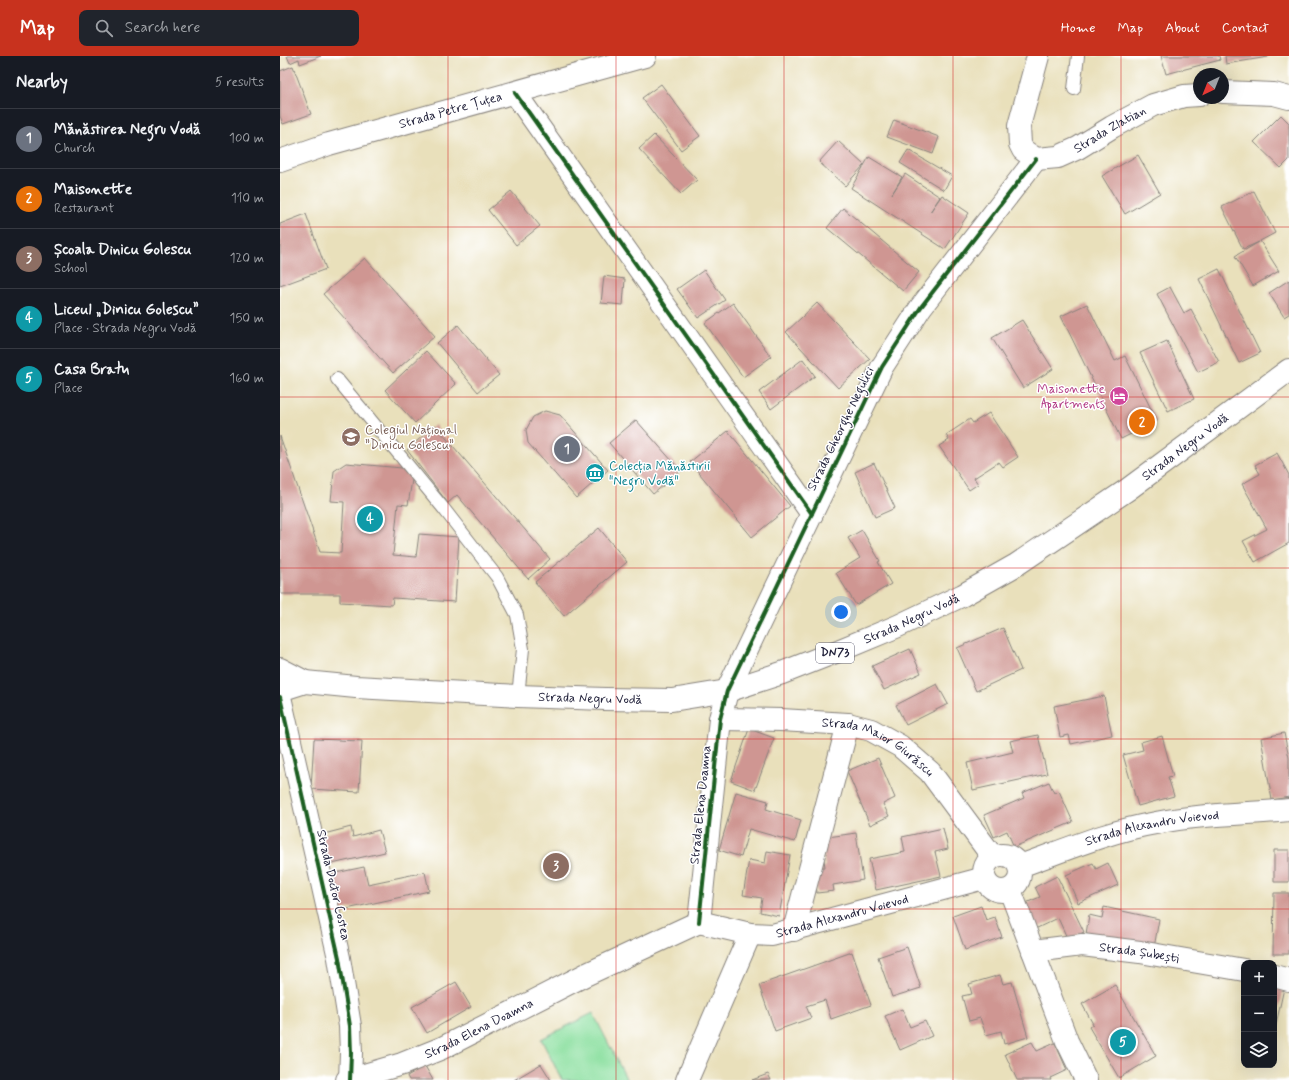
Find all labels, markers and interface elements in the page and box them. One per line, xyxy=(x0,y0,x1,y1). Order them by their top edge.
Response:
search box xyxy=(79,10,359,46)
text: Map xyxy=(20,16,55,41)
icon: search xyxy=(93,17,115,39)
text: Search here xyxy=(125,18,200,38)
text: Home xyxy=(1061,19,1095,37)
text: Map xyxy=(1117,19,1143,37)
text: About xyxy=(1165,19,1200,37)
text: Contact xyxy=(1222,19,1269,37)
north arrow xyxy=(1193,68,1229,104)
text: Nearby xyxy=(16,71,68,93)
text: 5 results xyxy=(215,74,264,91)
street label: Strada Petre Țuțea xyxy=(397,88,504,133)
street label: Strada Zlatian xyxy=(1071,102,1149,157)
text: Mănăstirea Negru Vodă xyxy=(54,120,201,140)
text: 1 xyxy=(26,130,32,147)
text: 100 m xyxy=(229,130,264,147)
text: Church xyxy=(54,140,95,157)
text: Maisonette xyxy=(54,180,132,200)
text: 2 xyxy=(26,190,32,207)
text: 110 m xyxy=(231,190,264,207)
text: Restaurant xyxy=(54,200,114,217)
text: Școala Dinicu Golescu xyxy=(54,240,192,260)
text: 3 xyxy=(26,250,32,267)
text: 120 m xyxy=(230,250,264,267)
text: School xyxy=(54,260,88,277)
text: Liceul „Dinicu Golescu” xyxy=(54,300,199,320)
text: 4 xyxy=(25,310,33,327)
text: 150 m xyxy=(230,310,264,327)
text: Place · Strada Negru Vodă xyxy=(54,320,197,337)
text: Casa Bratu xyxy=(54,360,129,380)
street label: Strada Gheorghe Negulici xyxy=(804,364,880,495)
text: 5 xyxy=(25,370,33,387)
text: 160 m xyxy=(229,370,264,387)
text: Place xyxy=(54,380,83,397)
place label: Maisonette Apartments xyxy=(1037,381,1105,414)
hotel icon: Maisonette Apartments xyxy=(1108,385,1130,407)
pin: 2 xyxy=(1129,407,1155,437)
street label: Strada Negru Vodă xyxy=(1138,409,1232,485)
place label: Colegiul Național ”Dinicu Golescu” xyxy=(365,422,457,454)
school or university icon: Colegiul Național ”Dinicu Golescu” xyxy=(340,426,362,448)
pin: 1 xyxy=(554,434,580,464)
place label: Colecția Mănăstirii "Negru Vodă" xyxy=(609,458,710,492)
museum icon: Colecția Mănăstirii "Negru Vodă" xyxy=(584,462,606,484)
pin: 4 xyxy=(357,504,383,534)
street label: Strada Negru Vodă xyxy=(861,589,963,648)
your location xyxy=(831,602,851,622)
road number: DN73 xyxy=(816,643,854,663)
street label: Strada Negru Vodă xyxy=(538,688,643,708)
street label: Strada Maior Giurăscu xyxy=(821,714,939,780)
street label: Strada Elena Doamna xyxy=(686,745,716,865)
street label: Strada Alexandru Voievod xyxy=(1083,806,1220,850)
street label: Strada Doctor Costea xyxy=(312,828,354,942)
pin: 3 xyxy=(543,851,569,881)
street label: Strada Alexandru Voievod xyxy=(774,890,910,942)
street label: Strada Șubești xyxy=(1098,939,1180,967)
map controls xyxy=(1241,960,1277,1068)
button: + xyxy=(1241,960,1277,996)
street label: Strada Elena Doamna xyxy=(422,994,536,1063)
button: − xyxy=(1241,996,1277,1032)
pin: 5 xyxy=(1110,1027,1136,1057)
button: layers xyxy=(1241,1032,1277,1068)

